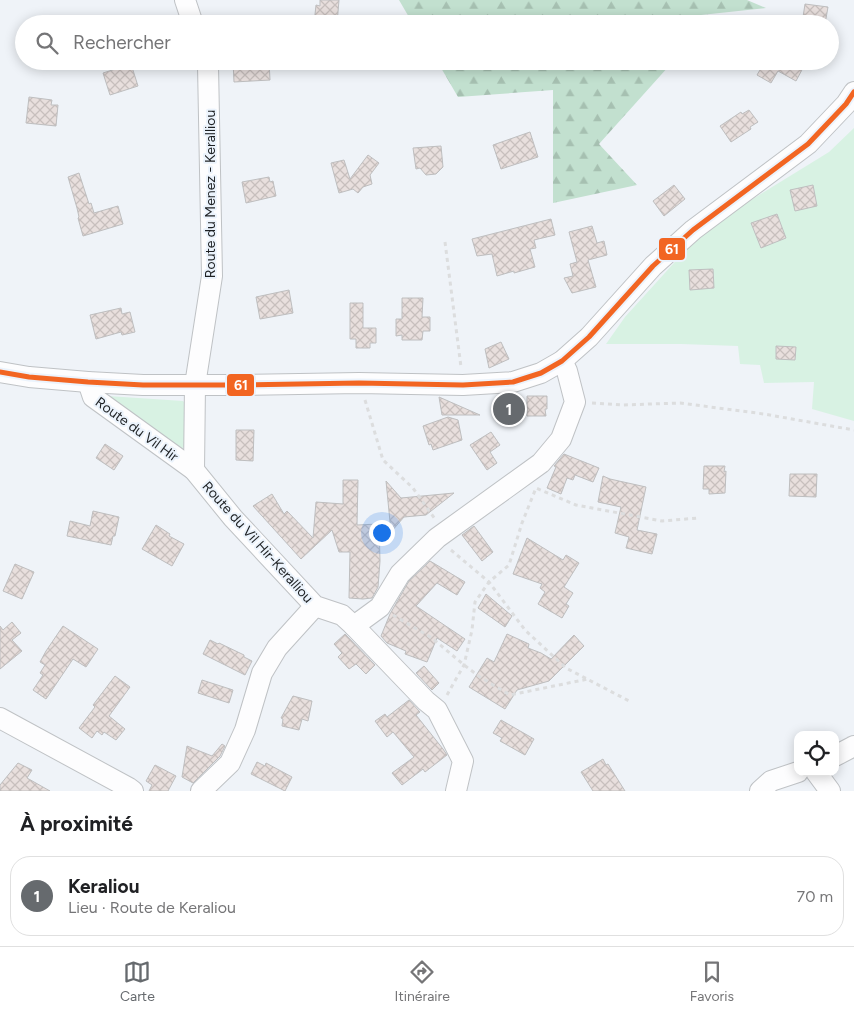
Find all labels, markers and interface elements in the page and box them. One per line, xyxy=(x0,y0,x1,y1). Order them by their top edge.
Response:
search box xyxy=(15,15,839,70)
icon: search xyxy=(33,29,61,57)
text: Rechercher xyxy=(73,31,171,54)
street label: Route du Menez - Keralliou xyxy=(202,110,219,278)
line badge: 61 xyxy=(658,237,686,261)
text: 61 xyxy=(665,241,679,258)
line badge: 61 xyxy=(226,373,255,397)
text: 61 xyxy=(234,377,248,394)
pin: 1 xyxy=(493,390,525,428)
street label: Route du Vil Hir xyxy=(92,394,182,465)
street label: Route du Vil Hir-Keralliou xyxy=(199,478,317,607)
your location xyxy=(369,520,395,546)
map controls xyxy=(794,731,839,776)
button: locate xyxy=(794,731,839,776)
text: À proximité xyxy=(20,811,133,836)
text: Keraliou xyxy=(68,875,139,898)
text: 1 xyxy=(34,887,40,906)
text: 70 m xyxy=(797,887,833,906)
text: Lieu · Route de Keraliou xyxy=(68,898,236,917)
tab: Carte xyxy=(120,958,155,1005)
tab: Itinéraire xyxy=(395,958,450,1005)
tab: Favoris xyxy=(690,958,734,1005)

